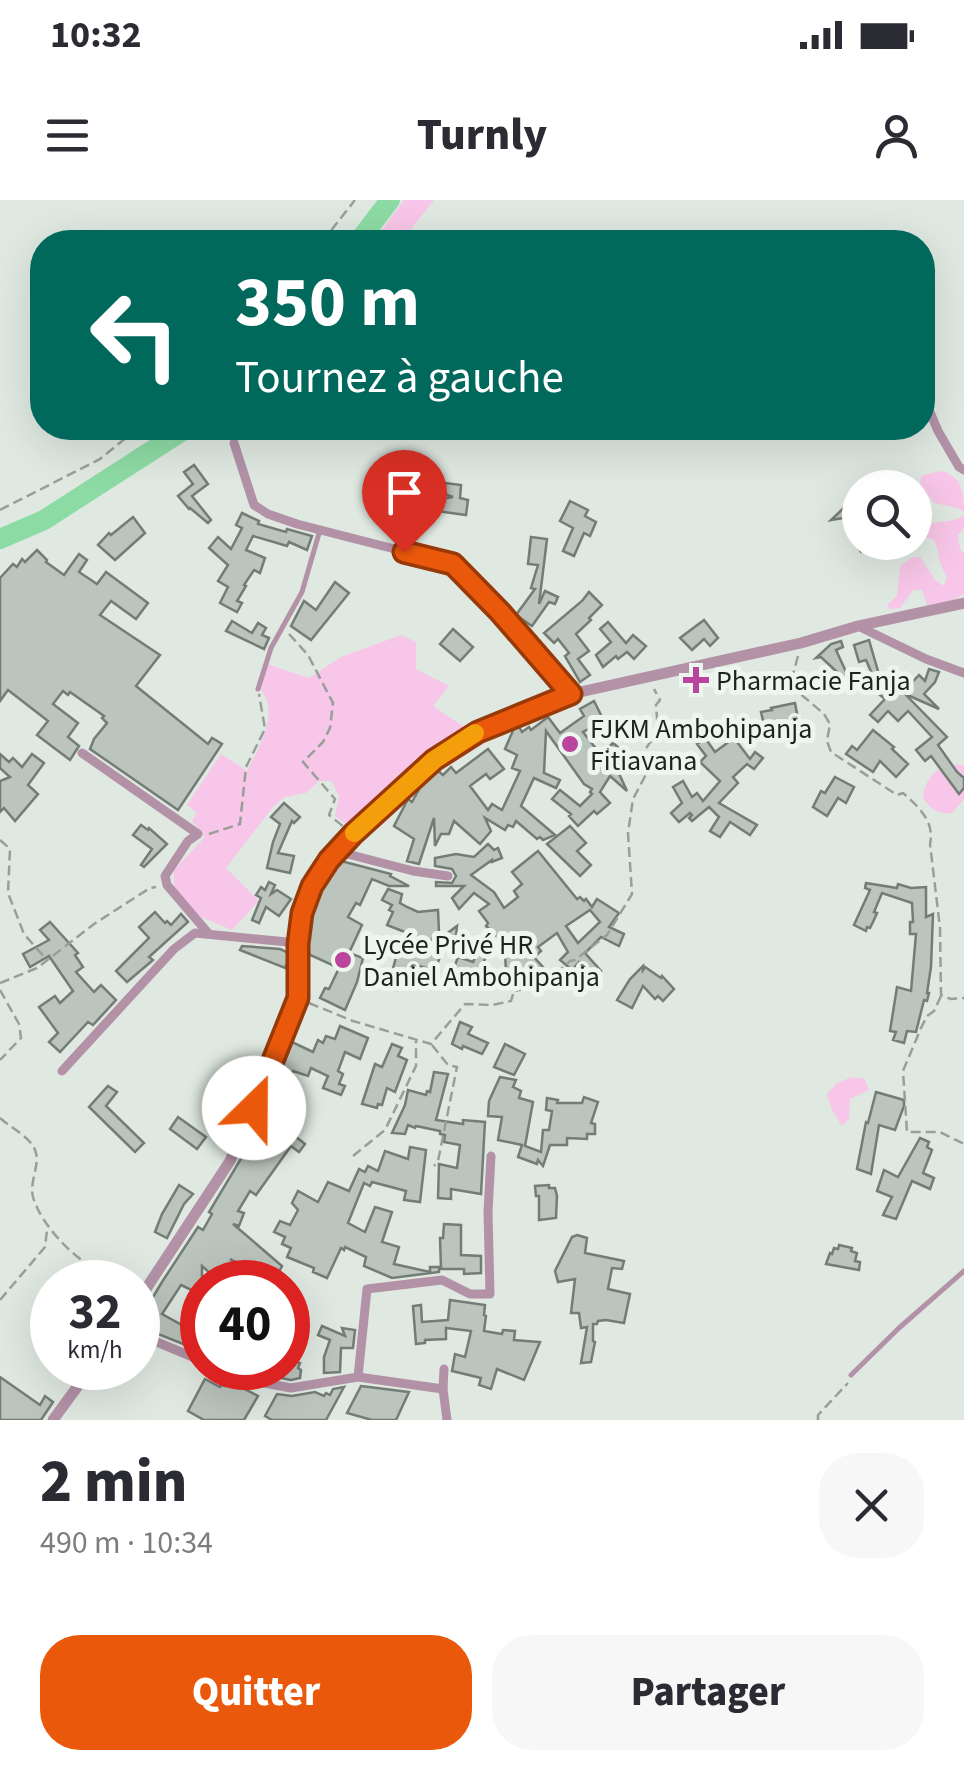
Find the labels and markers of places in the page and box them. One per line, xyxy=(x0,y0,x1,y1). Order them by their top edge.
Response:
pin xyxy=(362,450,447,553)
place label: Pharmacie Fanja xyxy=(716,661,911,701)
marker: Pharmacie Fanja xyxy=(685,669,707,691)
place label: FJKM Ambohipanja Fitiavana xyxy=(590,709,812,781)
marker: FJKM Ambohipanja Fitiavana xyxy=(559,733,581,755)
place label: Lycée Privé HR Daniel Ambohipanja xyxy=(363,925,600,997)
marker: Lycée Privé HR Daniel Ambohipanja xyxy=(332,949,354,971)

